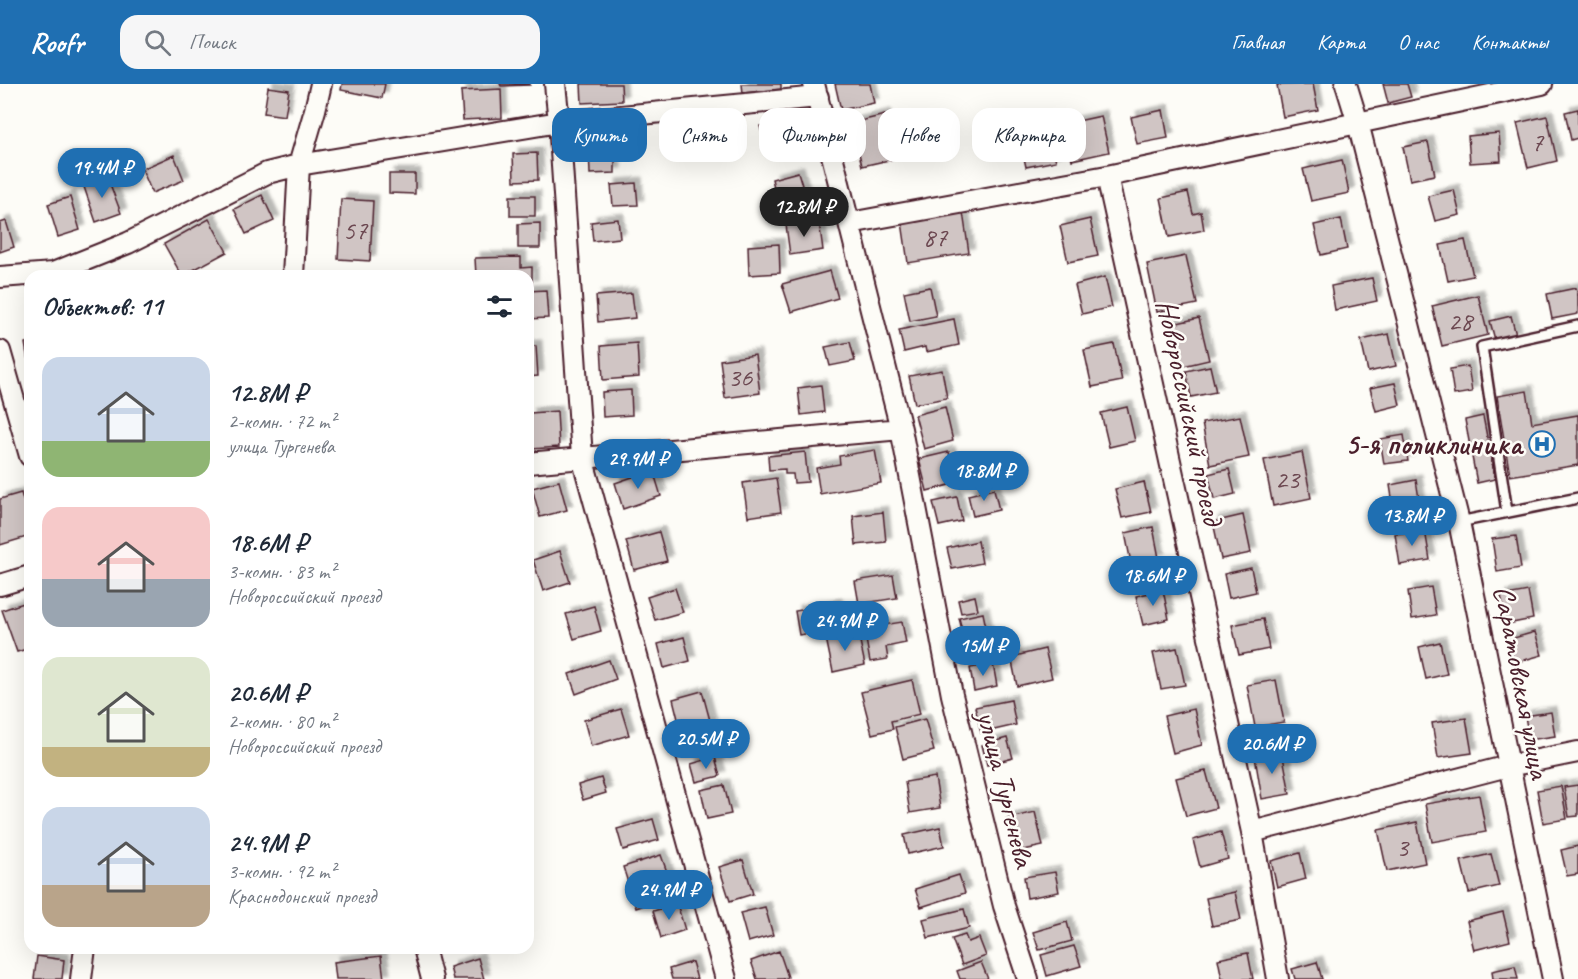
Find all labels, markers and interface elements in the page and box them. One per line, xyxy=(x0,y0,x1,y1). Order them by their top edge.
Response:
search box xyxy=(120,15,540,69)
text: Roofr xyxy=(30,25,84,60)
icon: search xyxy=(141,26,174,59)
text: Поиск xyxy=(189,28,235,56)
text: Главная xyxy=(1231,29,1284,55)
text: Карта xyxy=(1317,29,1365,55)
text: О нас xyxy=(1398,29,1439,55)
text: Контакты xyxy=(1472,29,1548,55)
chip: Купить xyxy=(552,108,647,162)
chip: Снять xyxy=(659,108,747,162)
chip: Фильтры xyxy=(759,108,866,162)
chip: Новое xyxy=(878,108,960,162)
chip: Квартира xyxy=(972,108,1086,162)
house number: 7 xyxy=(1531,125,1545,159)
pin: 19.4M ₽ xyxy=(47,148,157,199)
text: 19.4M ₽ xyxy=(72,155,132,180)
pin: 12.8M ₽ xyxy=(749,187,859,238)
text: 12.8M ₽ xyxy=(774,194,834,219)
house number: 57 xyxy=(343,213,369,247)
house number: 87 xyxy=(923,220,949,254)
text: Объектов: 11 xyxy=(42,290,162,323)
icon: filters xyxy=(483,290,516,323)
street label: Новороссийский проезд xyxy=(1148,296,1233,530)
house number: 28 xyxy=(1448,304,1475,338)
house number: 36 xyxy=(728,360,753,394)
text: 12.8M ₽ xyxy=(228,376,307,409)
icon: home xyxy=(90,381,162,453)
text: 2-комн. · 72 m² xyxy=(228,409,336,434)
place label: 5-я поликлиника xyxy=(1345,425,1525,463)
hospital icon: 5-я поликлиника xyxy=(1527,429,1557,459)
text: улица Тургенева xyxy=(228,434,334,459)
pin: 29.9M ₽ xyxy=(583,439,693,490)
text: 29.9M ₽ xyxy=(608,446,668,471)
pin: 18.8M ₽ xyxy=(929,451,1039,502)
text: 18.8M ₽ xyxy=(954,458,1014,483)
house number: 23 xyxy=(1275,462,1301,496)
pin: 13.8M ₽ xyxy=(1357,496,1467,547)
text: 13.8M ₽ xyxy=(1382,503,1442,528)
text: 18.6M ₽ xyxy=(228,526,307,559)
icon: home xyxy=(90,531,162,603)
pin: 18.6M ₽ xyxy=(1098,556,1208,607)
text: 3-комн. · 83 m² xyxy=(228,559,336,584)
text: 18.6M ₽ xyxy=(1122,563,1184,588)
street label: Саратовская улица xyxy=(1485,582,1560,784)
text: Новороссийский проезд xyxy=(228,584,381,609)
pin: 24.9M ₽ xyxy=(790,601,900,652)
text: 24.9M ₽ xyxy=(815,608,875,633)
pin: 15M ₽ xyxy=(941,626,1025,677)
text: 15M ₽ xyxy=(959,633,1007,658)
text: 20.6M ₽ xyxy=(228,676,307,709)
icon: home xyxy=(90,681,162,753)
street label: улица Тургенева xyxy=(968,705,1044,873)
text: 2-комн. · 80 m² xyxy=(228,709,336,734)
pin: 20.5M ₽ xyxy=(651,719,761,770)
pin: 20.6M ₽ xyxy=(1217,724,1327,775)
text: 20.5M ₽ xyxy=(676,726,736,751)
text: 20.6M ₽ xyxy=(1241,731,1303,756)
text: Новороссийский проезд xyxy=(228,734,381,759)
text: 24.9M ₽ xyxy=(228,826,307,859)
house number: 3 xyxy=(1396,830,1410,864)
icon: home xyxy=(90,831,162,903)
text: 3-комн. · 92 m² xyxy=(228,859,336,884)
pin: 24.9M ₽ xyxy=(614,870,724,921)
text: 24.9M ₽ xyxy=(639,877,699,902)
text: Краснодонский проезд xyxy=(228,884,376,909)

